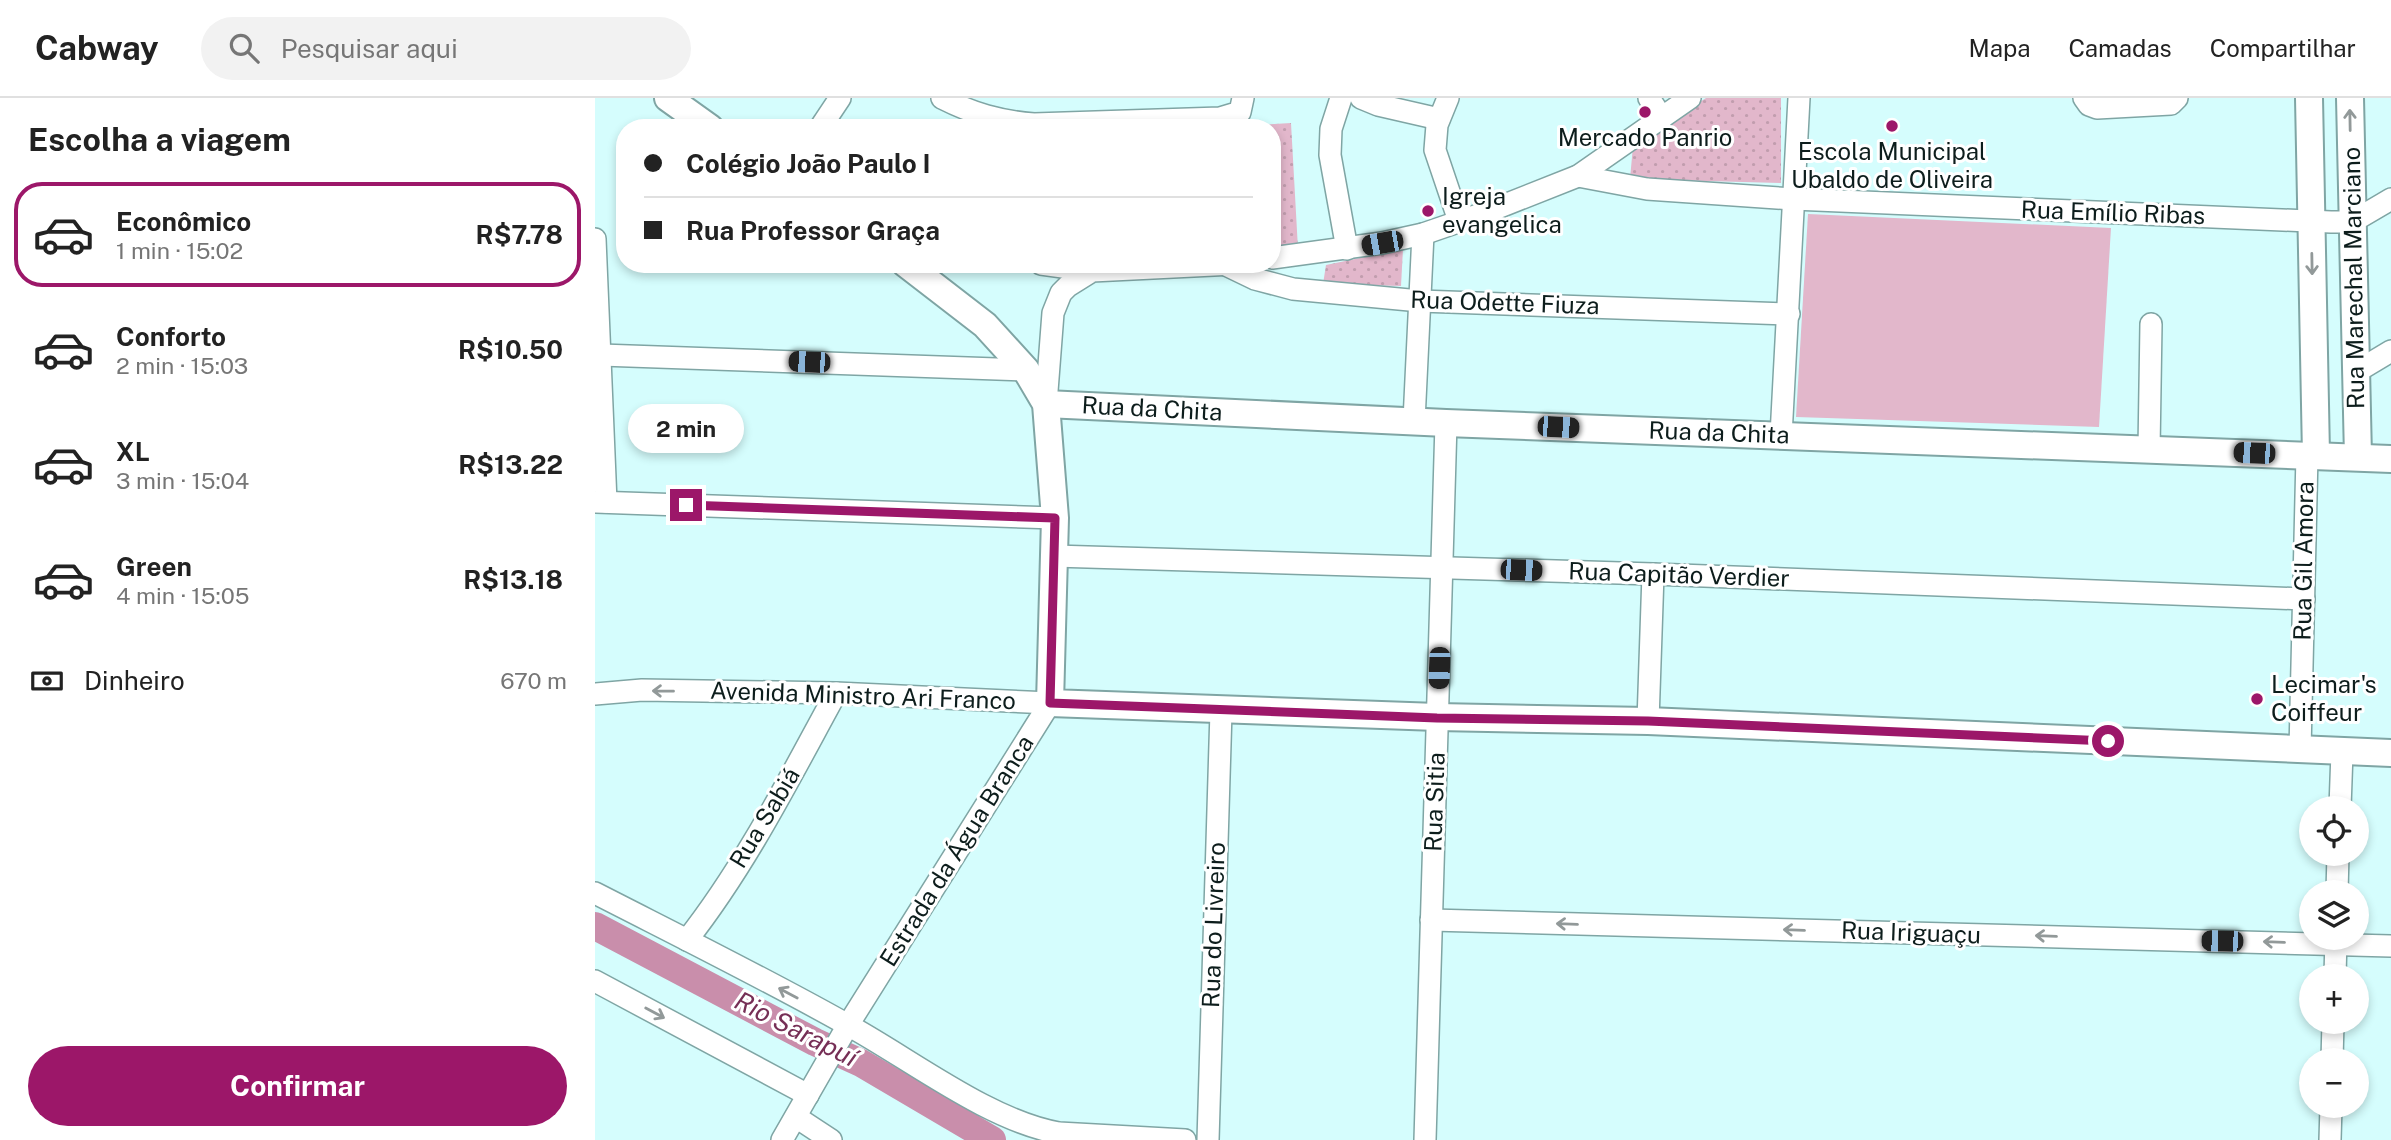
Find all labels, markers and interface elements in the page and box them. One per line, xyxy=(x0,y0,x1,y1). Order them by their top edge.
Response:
search box xyxy=(201,17,691,80)
text: Cabway xyxy=(35,29,159,67)
icon: search xyxy=(225,29,263,67)
text: Pesquisar aqui xyxy=(281,33,458,64)
text: Mapa xyxy=(1969,34,2030,62)
text: Camadas xyxy=(2068,34,2172,62)
text: Compartilhar xyxy=(2210,34,2356,62)
marker: Mercado Panrio xyxy=(1637,104,1653,120)
one-way arrow xyxy=(2343,108,2357,131)
marker: Escola Municipal Ubaldo de Oliveira xyxy=(1884,118,1900,134)
text: Escolha a viagem xyxy=(28,121,291,158)
place label: Mercado Panrio xyxy=(1558,123,1732,151)
place label: Escola Municipal Ubaldo de Oliveira xyxy=(1791,137,1993,193)
street label: Rua Marechal Marciano xyxy=(2337,147,2369,409)
text: Colégio João Paulo I xyxy=(686,148,930,179)
place label: Igreja evangelica xyxy=(1442,182,1562,238)
street label: Rua Emílio Ribas xyxy=(2020,195,2206,229)
icon: car xyxy=(32,203,95,266)
marker: Igreja evangelica xyxy=(1420,203,1436,219)
text: Econômico xyxy=(116,206,251,237)
text: Rua Professor Graça xyxy=(686,215,940,246)
text: R$7.78 xyxy=(476,219,563,250)
car xyxy=(1360,229,1405,257)
text: 1 min · 15:02 xyxy=(116,237,243,264)
one-way arrow xyxy=(2305,252,2319,275)
street label: Rua Odette Fiuza xyxy=(1410,285,1600,319)
icon: car xyxy=(32,318,95,381)
text: Conforto xyxy=(116,321,226,352)
text: R$10.50 xyxy=(458,334,563,365)
car xyxy=(788,351,831,373)
text: 2 min · 15:03 xyxy=(116,352,248,379)
street label: Rua da Chita xyxy=(1081,390,1223,426)
callout: 2 min xyxy=(628,404,744,452)
text: 2 min xyxy=(656,415,716,442)
car xyxy=(1537,415,1580,439)
street label: Rua da Chita xyxy=(1648,416,1790,448)
icon: car xyxy=(32,433,95,496)
text: XL xyxy=(116,436,150,467)
car xyxy=(2233,442,2276,464)
text: R$13.22 xyxy=(458,449,563,480)
text: 3 min · 15:04 xyxy=(116,467,249,494)
street label: Rua Gil Amora xyxy=(2288,481,2318,641)
route end xyxy=(670,489,702,521)
icon: car xyxy=(32,548,95,611)
text: Green xyxy=(116,551,192,582)
street label: Rua Capitão Verdier xyxy=(1568,556,1790,592)
car xyxy=(1500,559,1543,581)
text: R$13.18 xyxy=(463,564,563,595)
text: 4 min · 15:05 xyxy=(116,582,249,609)
car xyxy=(1428,647,1451,689)
icon: cash xyxy=(28,662,66,700)
text: Dinheiro xyxy=(84,665,185,696)
text: 670 m xyxy=(500,667,567,694)
place label: Lecimar's Coiffeur xyxy=(2271,670,2377,726)
street label: Avenida Ministro Ari Franco xyxy=(710,676,1016,714)
one-way arrow xyxy=(652,684,675,697)
marker: Lecimar's Coiffeur xyxy=(2249,691,2265,707)
route start xyxy=(2092,725,2124,757)
street label: Estrada da Água Branca xyxy=(873,730,1039,971)
street label: Rua Sitia xyxy=(1418,752,1450,852)
street label: Rua Sabiá xyxy=(723,762,805,873)
map controls xyxy=(2299,796,2369,1118)
button: locate xyxy=(2299,796,2369,866)
street label: Rua do Livreiro xyxy=(1196,842,1230,1008)
button: layers xyxy=(2299,880,2369,950)
street label: Rua Iriguaçu xyxy=(1841,916,1981,948)
one-way arrow xyxy=(1556,917,1579,930)
one-way arrow xyxy=(1783,923,1806,936)
one-way arrow xyxy=(2035,930,2058,943)
car xyxy=(2201,930,2244,952)
one-way arrow xyxy=(2263,935,2286,949)
button: + xyxy=(2299,964,2369,1034)
water label: Rio Sarapuí xyxy=(730,984,865,1074)
one-way arrow xyxy=(778,986,799,999)
one-way arrow xyxy=(644,1007,665,1020)
button: Confirmar xyxy=(28,1046,567,1126)
button: − xyxy=(2299,1048,2369,1118)

